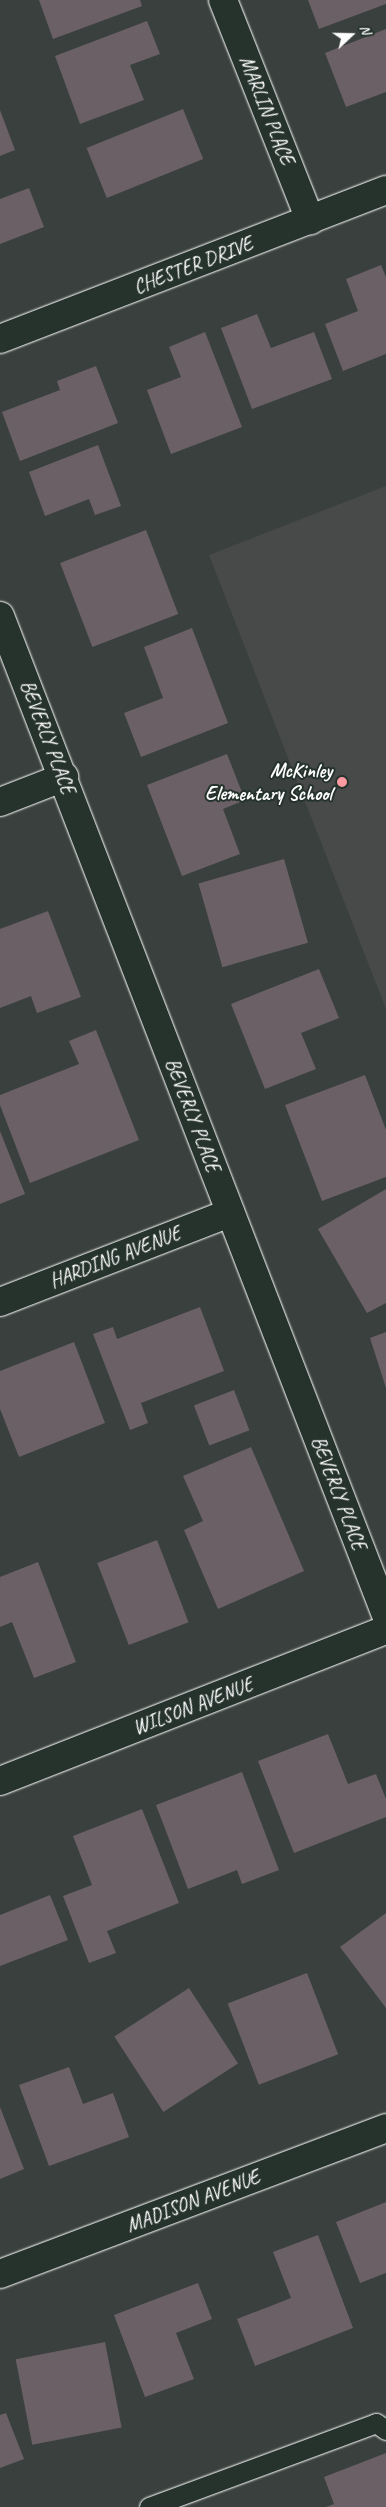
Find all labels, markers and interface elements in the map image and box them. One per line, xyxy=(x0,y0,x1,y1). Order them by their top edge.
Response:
north arrow xyxy=(326,10,376,60)
text: N xyxy=(356,22,375,37)
street label: MARLIN PLACE xyxy=(234,52,300,168)
street label: CHESTER DRIVE xyxy=(130,231,256,299)
street label: BEVERLY PLACE xyxy=(15,677,81,797)
place label: McKinley Elementary School xyxy=(205,758,332,805)
marker: McKinley Elementary School xyxy=(336,776,348,788)
street label: BEVERLY PLACE xyxy=(160,1055,226,1175)
street label: HARDING AVENUE xyxy=(46,1221,184,1293)
street label: BEVERLY PLACE xyxy=(306,1433,372,1553)
street label: WILSON AVENUE xyxy=(129,1672,257,1740)
street label: MADISON AVENUE xyxy=(123,2164,263,2238)

